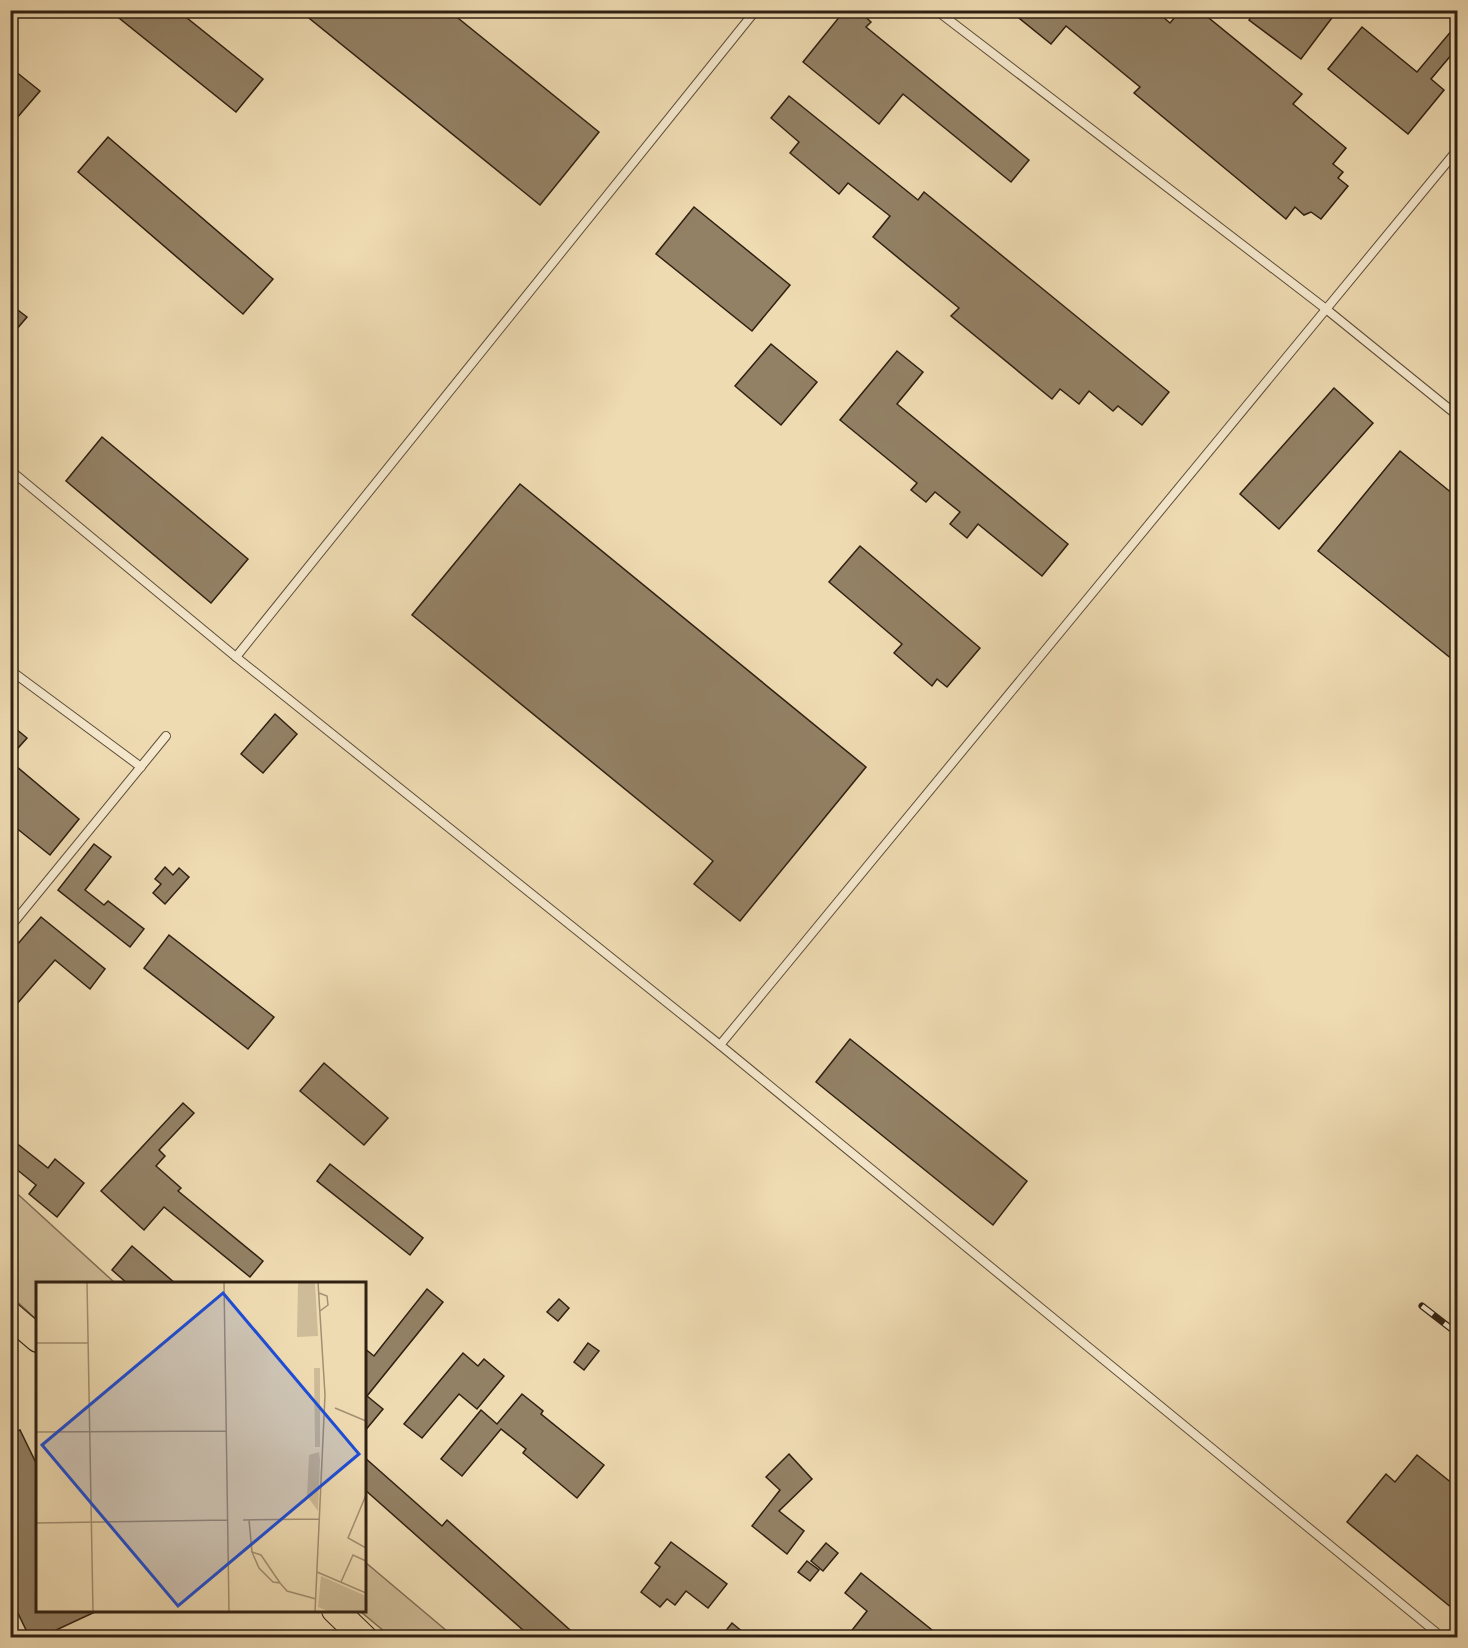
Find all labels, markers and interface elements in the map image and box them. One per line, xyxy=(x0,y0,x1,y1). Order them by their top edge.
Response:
inset map xyxy=(36,1282,366,1612)

